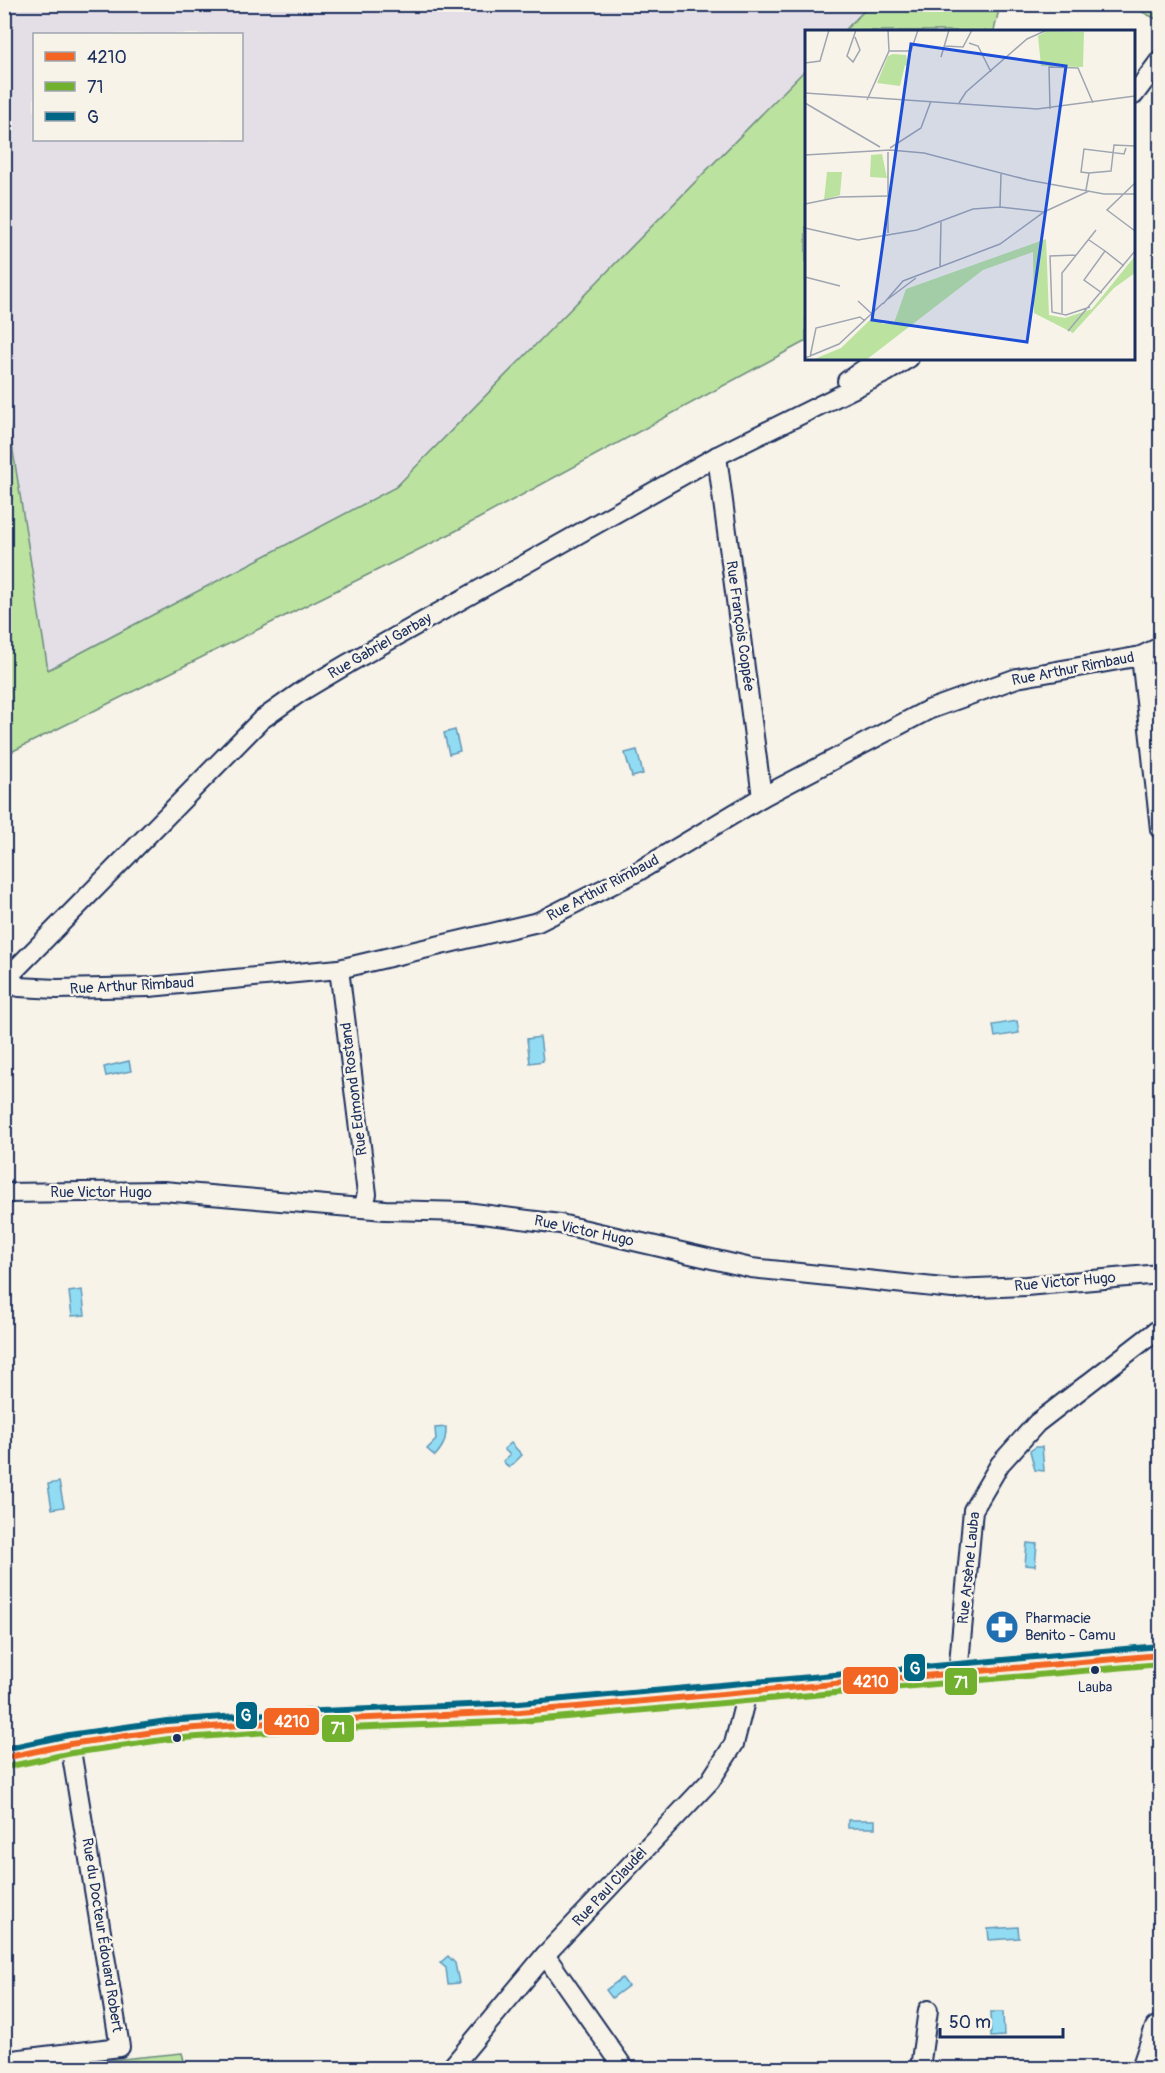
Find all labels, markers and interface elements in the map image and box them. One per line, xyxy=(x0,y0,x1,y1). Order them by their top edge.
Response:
inset map xyxy=(805,30,1135,360)
legend xyxy=(33,33,243,141)
text: 4210 xyxy=(87,46,127,69)
text: 71 xyxy=(87,76,104,99)
text: G xyxy=(87,106,99,129)
street label: Rue François Coppée xyxy=(721,559,759,693)
street label: Rue Gabriel Garbay xyxy=(325,608,436,683)
street label: Rue Arthur Rimbaud xyxy=(1010,648,1136,690)
street label: Rue Arthur Rimbaud xyxy=(544,850,662,926)
street label: Rue Arthur Rimbaud xyxy=(69,973,195,999)
street label: Rue Edmond Rostand xyxy=(336,1021,372,1157)
street label: Rue Victor Hugo xyxy=(50,1183,152,1202)
street label: Rue Victor Hugo xyxy=(532,1211,636,1251)
street label: Rue Victor Hugo xyxy=(1014,1268,1116,1296)
street label: Rue Arsène Lauba xyxy=(954,1511,984,1625)
pharmacy icon: Pharmacie Benito - Camu xyxy=(984,1609,1020,1645)
place label: Pharmacie Benito - Camu xyxy=(1025,1609,1116,1645)
line badge: G xyxy=(903,1653,926,1682)
text: G xyxy=(910,1659,921,1679)
marker: Lauba xyxy=(1089,1664,1101,1676)
line badge: 4210 xyxy=(842,1666,899,1695)
line badge: 71 xyxy=(944,1667,978,1696)
text: 4210 xyxy=(853,1672,889,1692)
text: 71 xyxy=(954,1673,968,1693)
place label: Lauba xyxy=(1078,1679,1112,1696)
line badge: G xyxy=(235,1701,258,1730)
text: G xyxy=(241,1706,252,1726)
line badge: 4210 xyxy=(263,1707,320,1736)
text: 4210 xyxy=(274,1712,310,1732)
line badge: 71 xyxy=(321,1714,355,1743)
text: 71 xyxy=(331,1719,345,1739)
unlabelled marker xyxy=(171,1732,183,1744)
street label: Rue du Docteur Édouard Robert xyxy=(77,1837,127,2034)
street label: Rue Paul Claudel xyxy=(569,1844,651,1930)
scale bar xyxy=(940,2001,1063,2039)
text: 50 m xyxy=(949,2011,991,2034)

